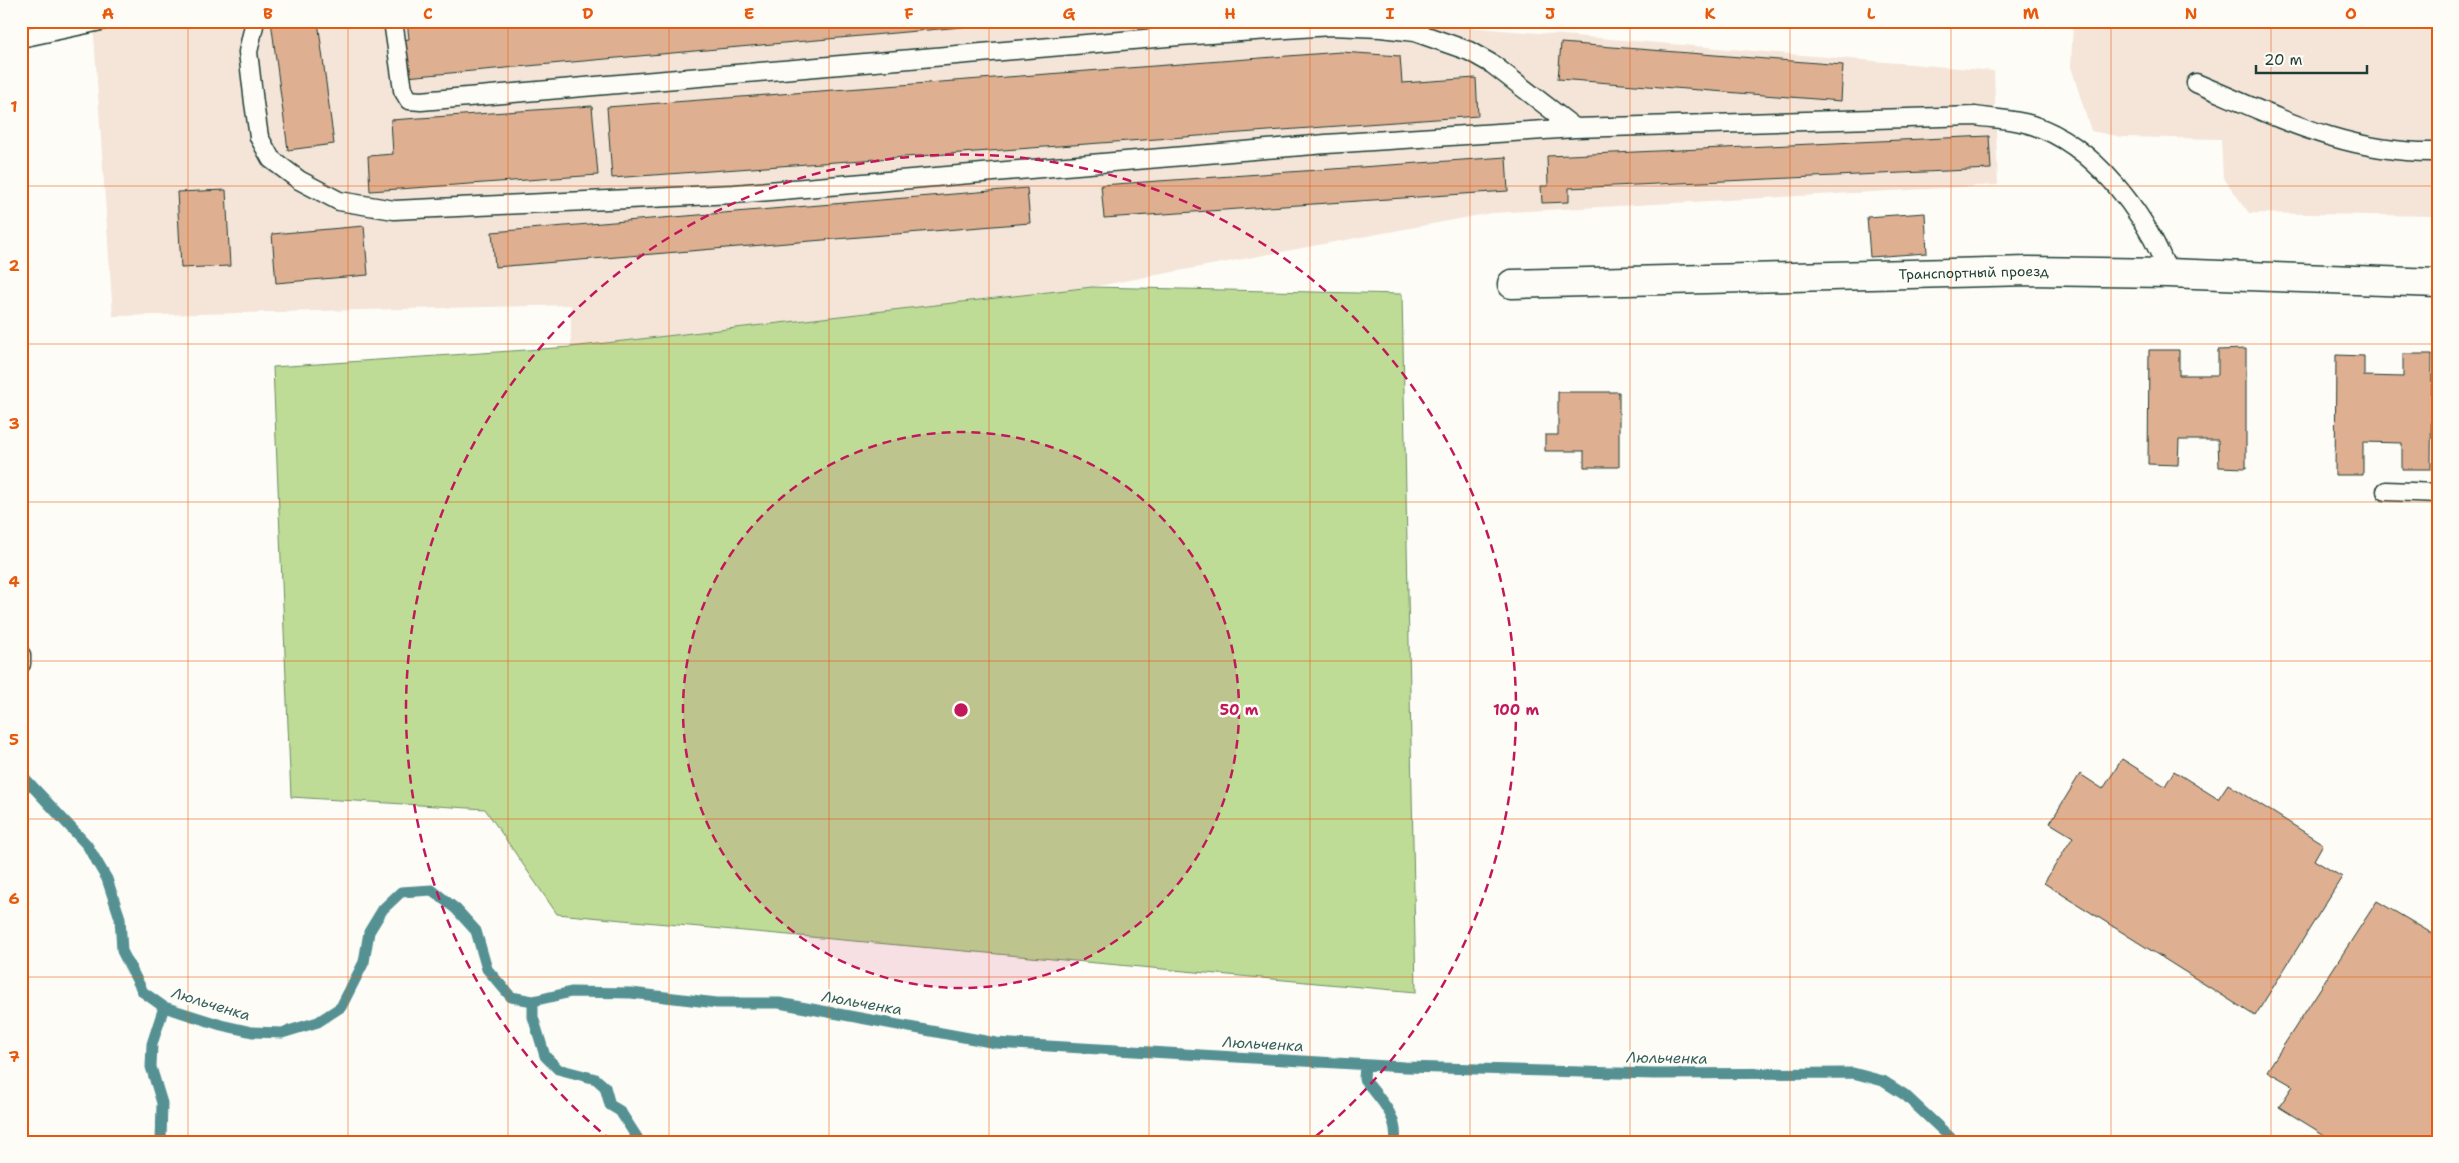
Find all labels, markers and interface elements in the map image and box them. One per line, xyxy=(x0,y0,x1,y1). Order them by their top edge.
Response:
text: A xyxy=(102,3,114,24)
text: B xyxy=(263,3,273,24)
text: C xyxy=(423,3,433,24)
text: D xyxy=(582,3,594,24)
text: E xyxy=(744,3,754,24)
text: F xyxy=(904,3,914,24)
text: G xyxy=(1063,3,1076,24)
text: H xyxy=(1224,3,1236,24)
text: I xyxy=(1386,3,1395,24)
text: J xyxy=(1545,3,1555,24)
text: K xyxy=(1705,3,1716,24)
text: L xyxy=(1867,3,1876,24)
text: M xyxy=(2023,3,2040,24)
text: N xyxy=(2185,3,2197,24)
text: O xyxy=(2345,3,2357,24)
scale bar xyxy=(2256,42,2368,74)
text: 20 m xyxy=(2264,50,2303,70)
text: 1 xyxy=(10,96,18,117)
text: 2 xyxy=(8,255,20,276)
street label: Транспортный проезд xyxy=(1899,262,2049,283)
text: 3 xyxy=(8,413,20,434)
text: 4 xyxy=(8,571,20,592)
text: 50 m xyxy=(1220,700,1259,720)
text: 100 m xyxy=(1493,700,1539,720)
centre of rings xyxy=(952,701,970,719)
text: 5 xyxy=(9,729,19,750)
text: 6 xyxy=(8,888,20,909)
water label: Люльченка xyxy=(168,982,253,1025)
water label: Люльченка xyxy=(819,986,904,1020)
water label: Люльченка xyxy=(1221,1032,1304,1056)
text: 7 xyxy=(8,1046,20,1067)
water label: Люльченка xyxy=(1625,1047,1708,1069)

